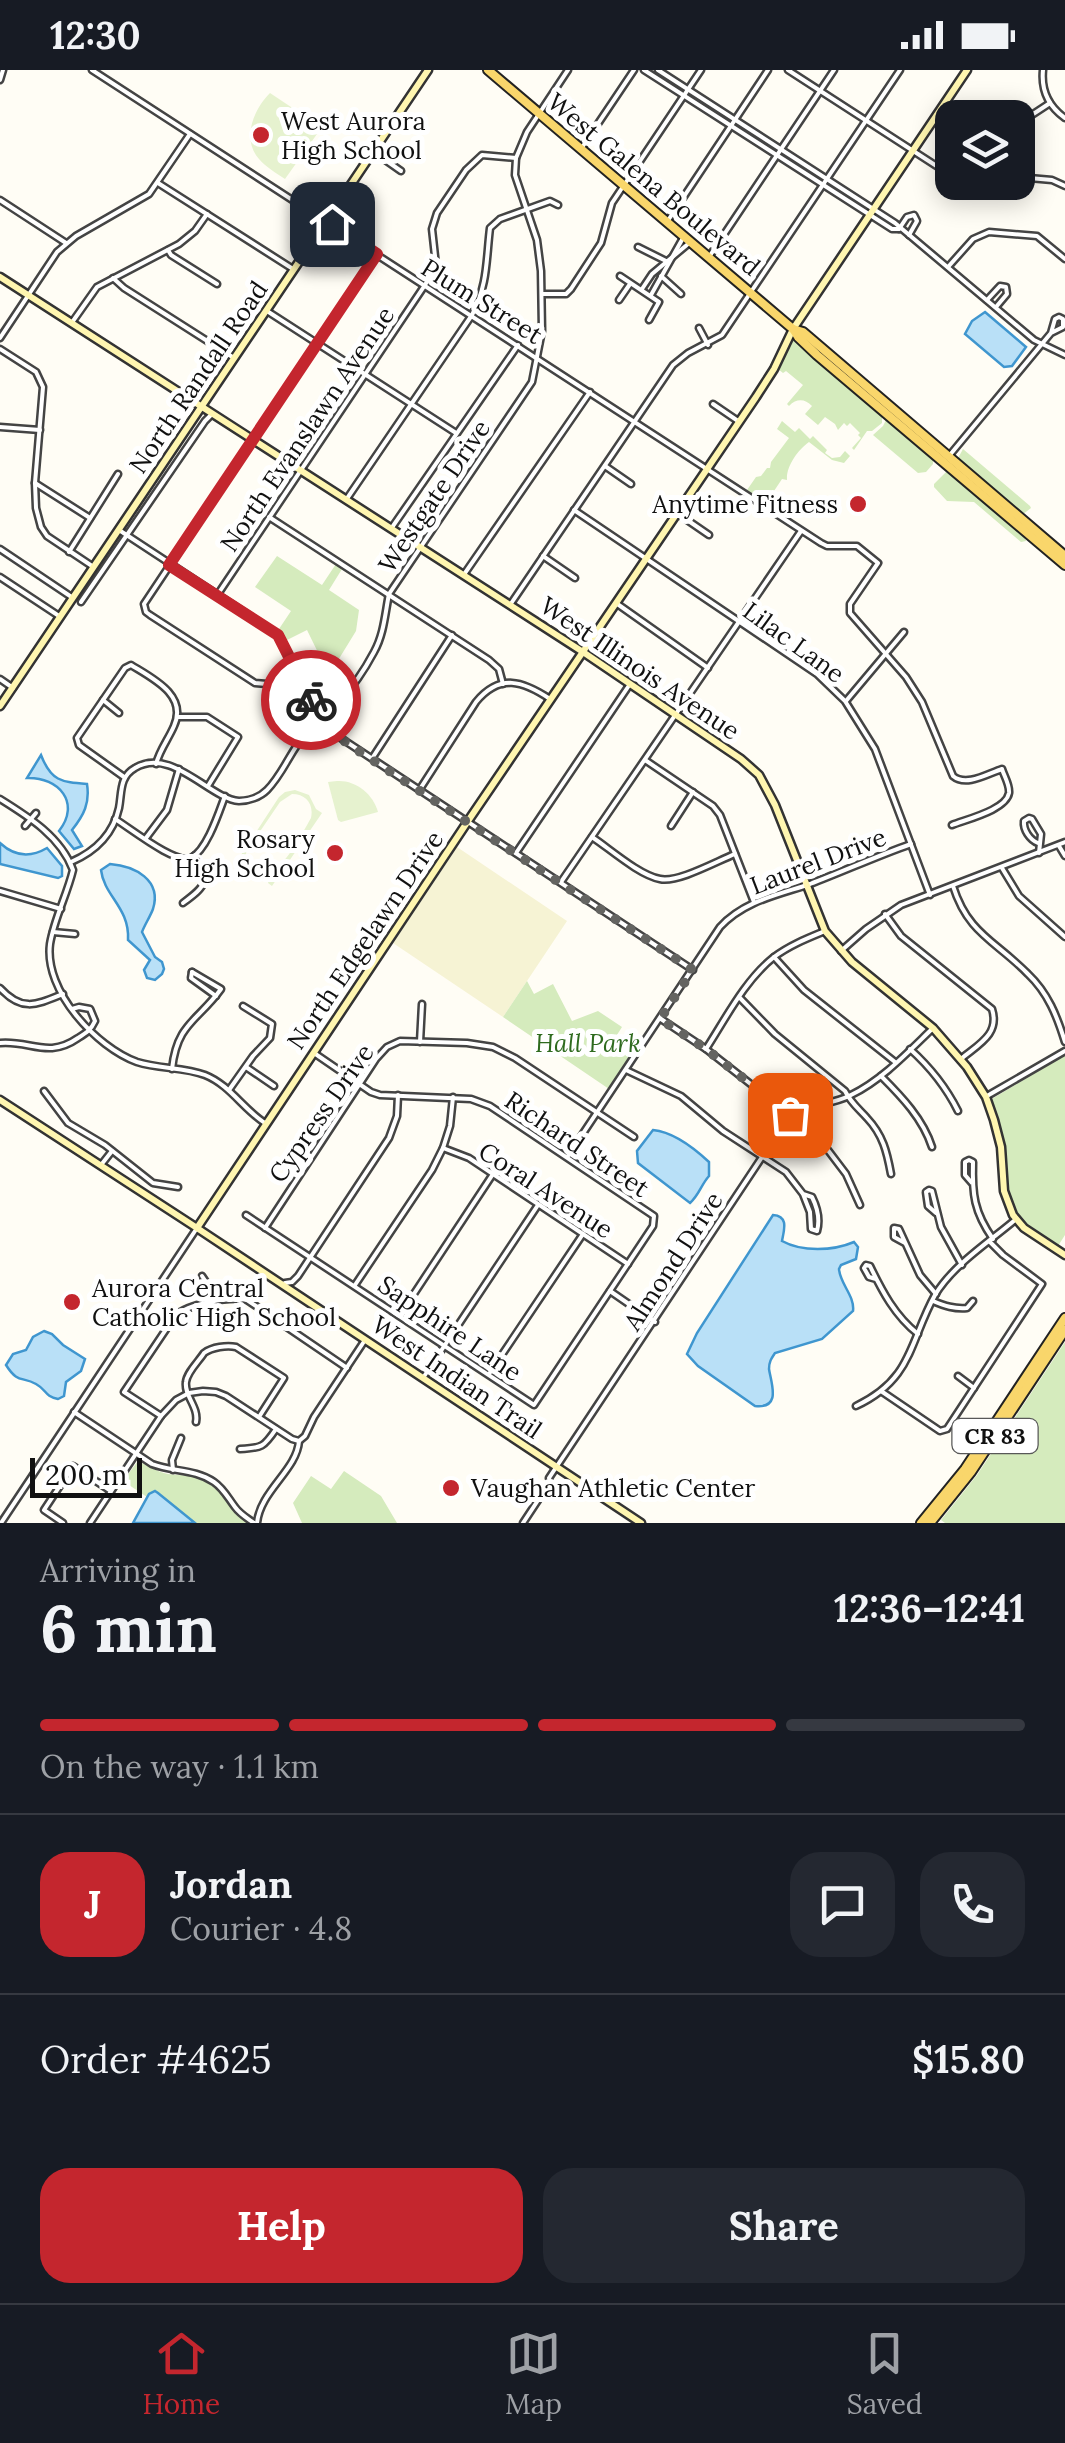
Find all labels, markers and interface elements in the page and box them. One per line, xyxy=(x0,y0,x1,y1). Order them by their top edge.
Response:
text: 12:30 xyxy=(50,11,141,59)
street label: West Galena Boulevard xyxy=(541,85,767,283)
map controls xyxy=(935,100,1035,200)
button: layers xyxy=(935,100,1035,200)
place label: West Aurora High School xyxy=(281,105,426,166)
marker: West Aurora High School xyxy=(250,124,272,146)
pin xyxy=(290,182,375,267)
icon: home xyxy=(305,197,360,252)
street label: Plum Street xyxy=(416,251,549,351)
street label: North Randall Road xyxy=(122,275,274,479)
street label: North Evanslawn Avenue xyxy=(213,300,401,558)
street label: Westgate Drive xyxy=(371,413,497,579)
place label: Anytime Fitness xyxy=(651,488,838,520)
marker: Anytime Fitness xyxy=(847,493,869,515)
street label: West Illinois Avenue xyxy=(534,589,746,747)
street label: Lilac Lane xyxy=(737,594,851,690)
courier xyxy=(261,650,361,750)
icon: bike xyxy=(284,673,339,728)
street label: Laurel Drive xyxy=(746,820,890,902)
place label: Rosary High School xyxy=(174,823,316,884)
street label: North Edgelawn Drive xyxy=(280,825,450,1055)
marker: Rosary High School xyxy=(324,842,346,864)
park label: Hall Park xyxy=(535,1027,641,1059)
street label: Cypress Drive xyxy=(261,1037,381,1189)
pin xyxy=(748,1073,833,1158)
street label: Richard Street xyxy=(499,1084,655,1204)
icon: bag xyxy=(763,1088,818,1143)
street label: Coral Avenue xyxy=(473,1135,619,1245)
street label: Almond Drive xyxy=(616,1186,730,1337)
street label: Sapphire Lane xyxy=(372,1268,528,1388)
place label: Aurora Central Catholic High School xyxy=(91,1272,336,1333)
marker: Aurora Central Catholic High School xyxy=(61,1291,83,1313)
street label: West Indian Trail xyxy=(366,1308,548,1446)
road number: CR 83 xyxy=(952,1419,1038,1453)
scale bar xyxy=(30,1453,142,1498)
text: 200 m xyxy=(45,1457,127,1493)
place label: Vaughan Athletic Center xyxy=(470,1472,756,1504)
marker: Vaughan Athletic Center xyxy=(440,1477,462,1499)
text: Arriving in xyxy=(40,1550,196,1591)
text: 12:36–12:41 xyxy=(834,1584,1025,1632)
text: 6 min xyxy=(40,1587,217,1670)
text: On the way · 1.1 km xyxy=(40,1746,319,1787)
button: chat xyxy=(790,1852,895,1957)
button: phone xyxy=(920,1852,1025,1957)
text: Jordan xyxy=(170,1860,292,1908)
text: J xyxy=(84,1880,101,1928)
text: Courier · 4.8 xyxy=(170,1908,352,1949)
text: Order #4625 xyxy=(40,2035,271,2083)
text: $15.80 xyxy=(912,2035,1025,2083)
button: Help xyxy=(40,2168,523,2283)
button: Share xyxy=(543,2168,1025,2283)
tab: Home xyxy=(142,2326,220,2422)
tab: Map xyxy=(505,2326,562,2422)
tab: Saved xyxy=(847,2326,923,2422)

